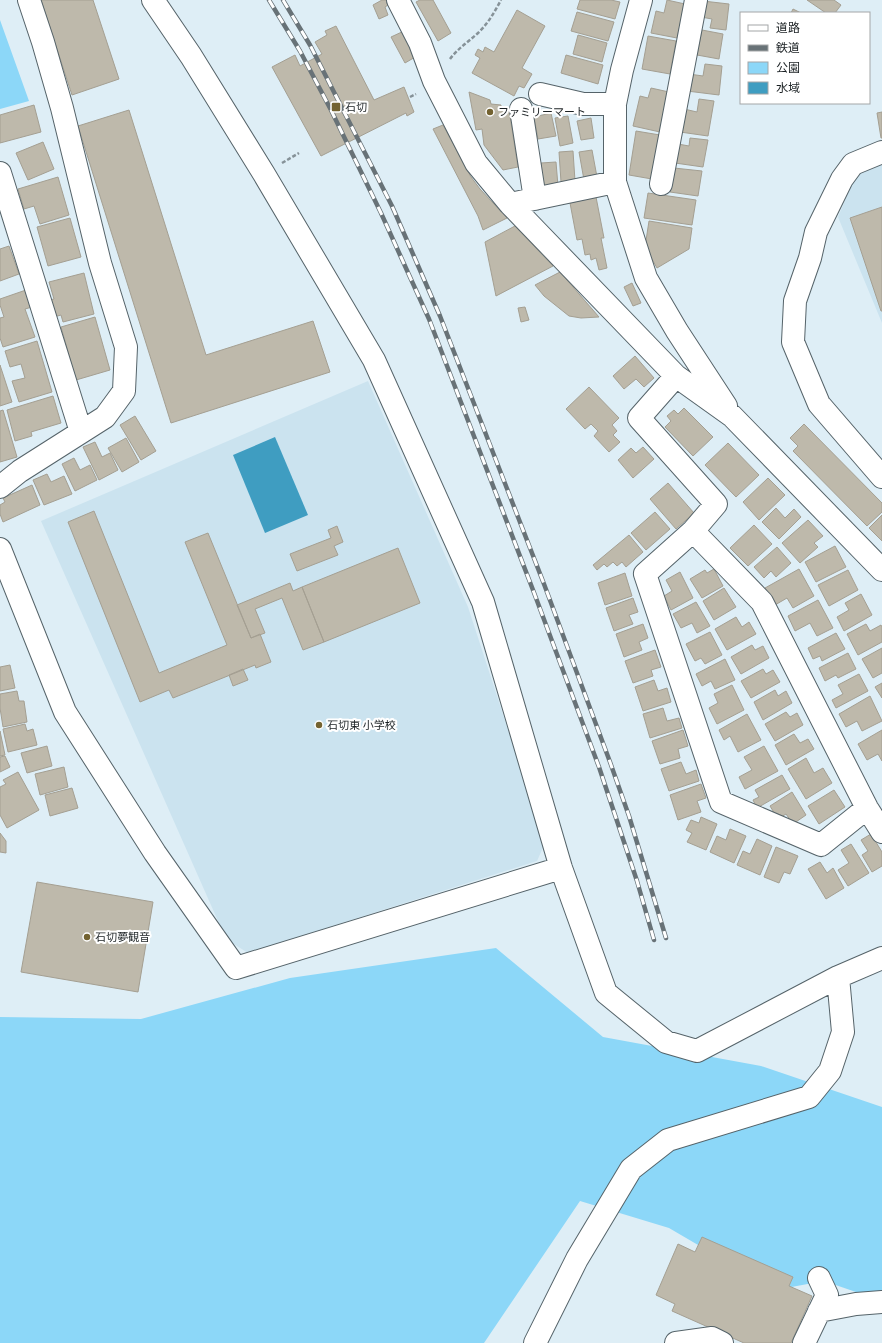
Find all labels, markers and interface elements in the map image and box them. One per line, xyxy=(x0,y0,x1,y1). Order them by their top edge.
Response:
legend xyxy=(740,12,870,104)
text: 道路 xyxy=(776,21,800,35)
text: 鉄道 xyxy=(776,41,800,55)
text: 公園 xyxy=(776,61,800,75)
text: 水域 xyxy=(776,81,800,95)
marker: 石切 xyxy=(330,101,342,113)
place label: 石切 xyxy=(345,101,367,113)
place label: ファミリーマート xyxy=(498,106,586,118)
marker: ファミリーマート xyxy=(485,107,495,117)
place label: 石切東 小学校 xyxy=(327,719,396,731)
marker: 石切東 小学校 xyxy=(314,720,324,730)
place label: 石切夢観音 xyxy=(95,931,150,943)
marker: 石切夢観音 xyxy=(82,932,92,942)

